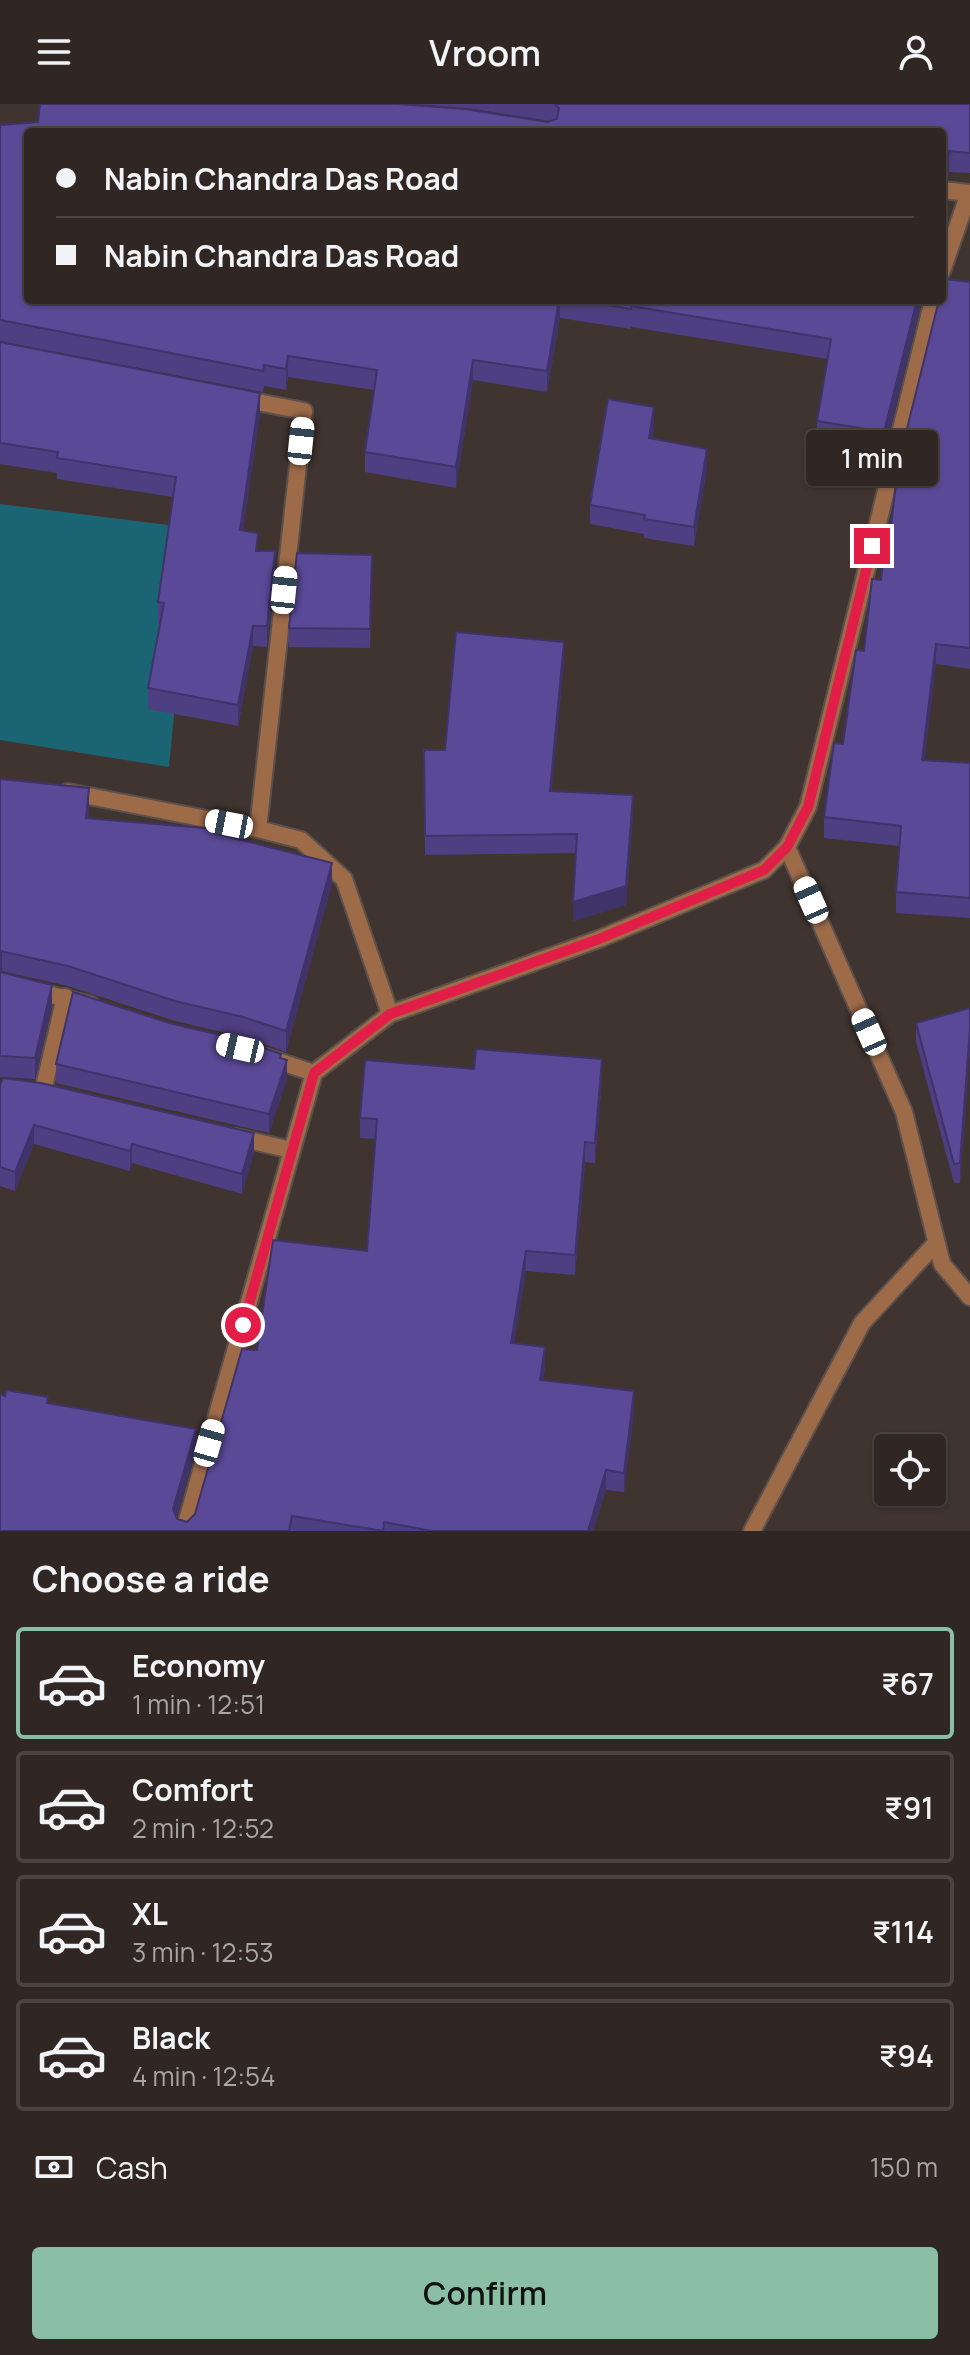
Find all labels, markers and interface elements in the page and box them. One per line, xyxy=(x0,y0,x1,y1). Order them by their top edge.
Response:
text: Vroom xyxy=(429,28,541,77)
icon: menu xyxy=(32,30,76,74)
icon: person xyxy=(894,30,938,74)
text: Nabin Chandra Das Road xyxy=(104,158,459,199)
text: Nabin Chandra Das Road xyxy=(104,235,459,276)
car xyxy=(287,416,315,466)
callout: 1 min xyxy=(806,430,938,486)
text: 1 min xyxy=(841,440,903,476)
route end xyxy=(854,528,890,564)
car xyxy=(270,565,298,615)
car xyxy=(203,808,255,840)
car xyxy=(790,873,832,927)
car xyxy=(848,1005,890,1059)
car xyxy=(214,1031,266,1065)
route start xyxy=(225,1307,261,1343)
car xyxy=(191,1417,227,1469)
map controls xyxy=(874,1434,946,1506)
button: locate xyxy=(874,1434,946,1506)
text: Choose a ride xyxy=(32,1554,270,1603)
text: Economy xyxy=(132,1645,265,1686)
icon: car xyxy=(36,1647,108,1719)
text: ₹67 xyxy=(881,1663,934,1704)
text: 1 min · 12:51 xyxy=(132,1686,265,1722)
text: Comfort xyxy=(132,1769,254,1810)
icon: car xyxy=(36,1771,108,1843)
text: ₹91 xyxy=(884,1787,934,1828)
text: 2 min · 12:52 xyxy=(132,1810,274,1846)
text: XL xyxy=(132,1893,168,1934)
icon: car xyxy=(36,1895,108,1967)
text: ₹114 xyxy=(872,1911,934,1952)
text: 3 min · 12:53 xyxy=(132,1934,274,1970)
text: Black xyxy=(132,2017,210,2058)
icon: car xyxy=(36,2019,108,2091)
text: ₹94 xyxy=(879,2035,934,2076)
text: 4 min · 12:54 xyxy=(132,2058,275,2094)
icon: cash xyxy=(32,2145,76,2189)
text: Cash xyxy=(96,2147,168,2188)
text: 150 m xyxy=(870,2149,938,2185)
button: Confirm xyxy=(32,2247,938,2339)

